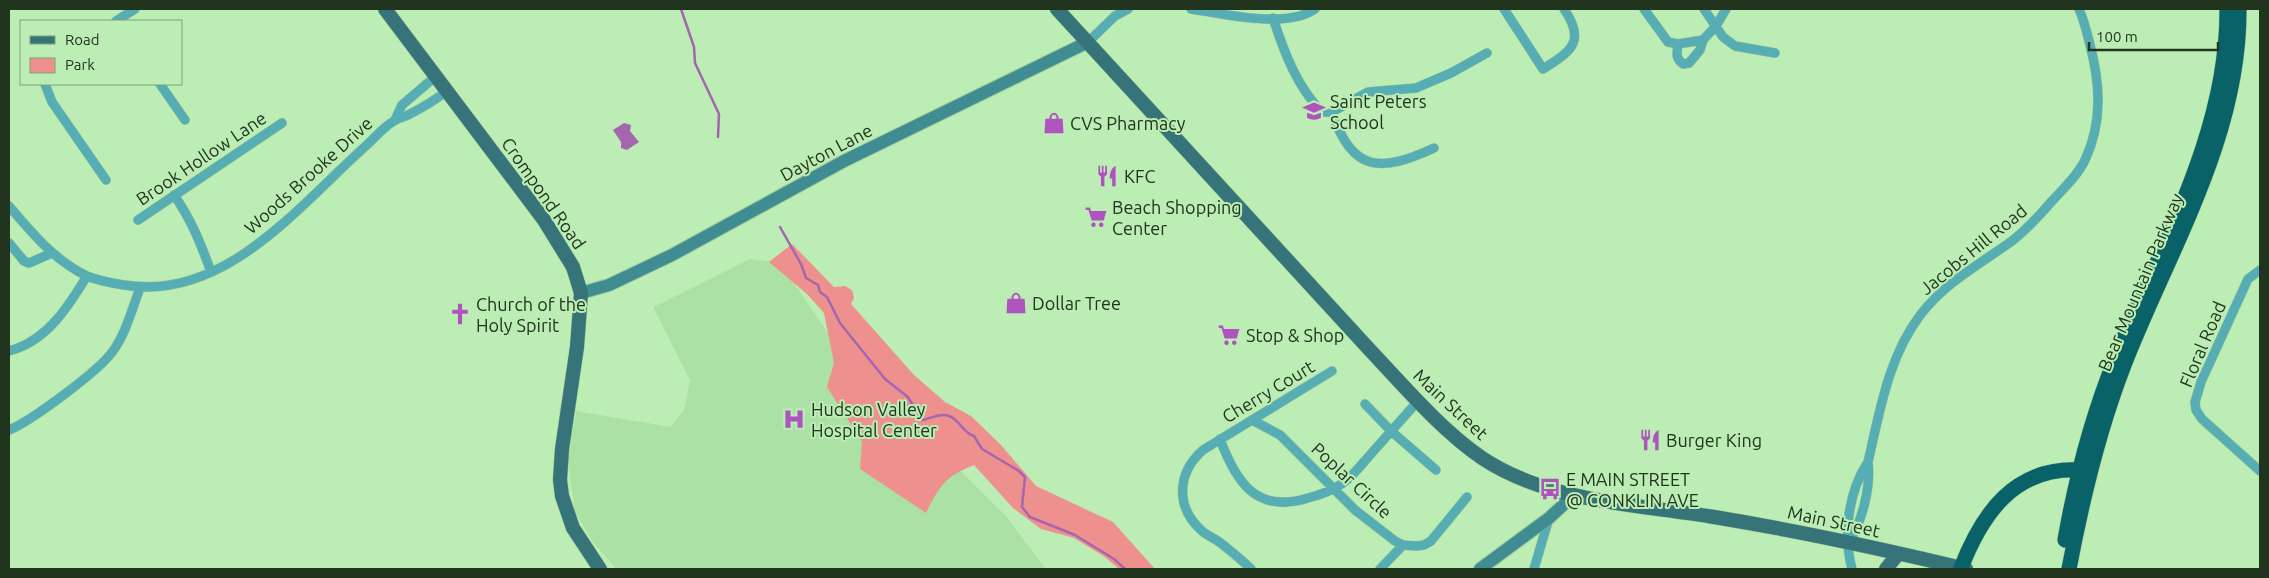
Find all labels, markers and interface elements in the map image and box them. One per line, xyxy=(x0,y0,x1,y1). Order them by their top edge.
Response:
legend xyxy=(20,20,182,85)
scale bar xyxy=(2089,20,2218,52)
text: 100 m xyxy=(2096,28,2138,45)
text: Road xyxy=(65,31,100,48)
text: Park xyxy=(65,56,95,73)
place label: Saint Peters School xyxy=(1330,91,1427,132)
school or university icon: Saint Peters School xyxy=(1301,98,1327,124)
street label: Brook Hollow Lane xyxy=(132,107,270,209)
shop icon: CVS Pharmacy xyxy=(1041,110,1067,136)
street label: Woods Brooke Drive xyxy=(240,113,376,237)
place label: CVS Pharmacy xyxy=(1070,113,1186,133)
street label: Dayton Lane xyxy=(777,119,875,185)
street label: Crompond Road xyxy=(498,133,590,253)
restaurant icon: KFC xyxy=(1094,163,1120,189)
place label: KFC xyxy=(1124,166,1155,186)
street label: Bear Mountain Parkway xyxy=(2093,190,2187,374)
place label: Beach Shopping Center xyxy=(1112,197,1242,238)
street label: Jacobs Hill Road xyxy=(1916,200,2030,298)
supermarket icon: Beach Shopping Center xyxy=(1083,204,1109,230)
shop icon: Dollar Tree xyxy=(1003,290,1029,316)
place label: Dollar Tree xyxy=(1032,293,1121,313)
place label: Church of the Holy Spirit xyxy=(476,294,586,335)
street label: Floral Road xyxy=(2175,298,2229,390)
church icon: Church of the Holy Spirit xyxy=(447,301,473,327)
supermarket icon: Stop & Shop xyxy=(1216,322,1242,348)
place label: Stop & Shop xyxy=(1246,325,1344,345)
street label: Cherry Court xyxy=(1218,356,1318,426)
street label: Main Street xyxy=(1410,365,1492,443)
place label: Hudson Valley Hospital Center xyxy=(811,399,937,440)
hospital icon: Hudson Valley Hospital Center xyxy=(781,406,807,432)
restaurant icon: Burger King xyxy=(1637,427,1663,453)
place label: Burger King xyxy=(1666,430,1762,450)
street label: Poplar Circle xyxy=(1308,438,1396,522)
place label: E MAIN STREET @ CONKLIN AVE xyxy=(1566,469,1699,510)
bus stop icon: E MAIN STREET @ CONKLIN AVE xyxy=(1537,476,1563,502)
street label: Main Street xyxy=(1786,501,1882,541)

